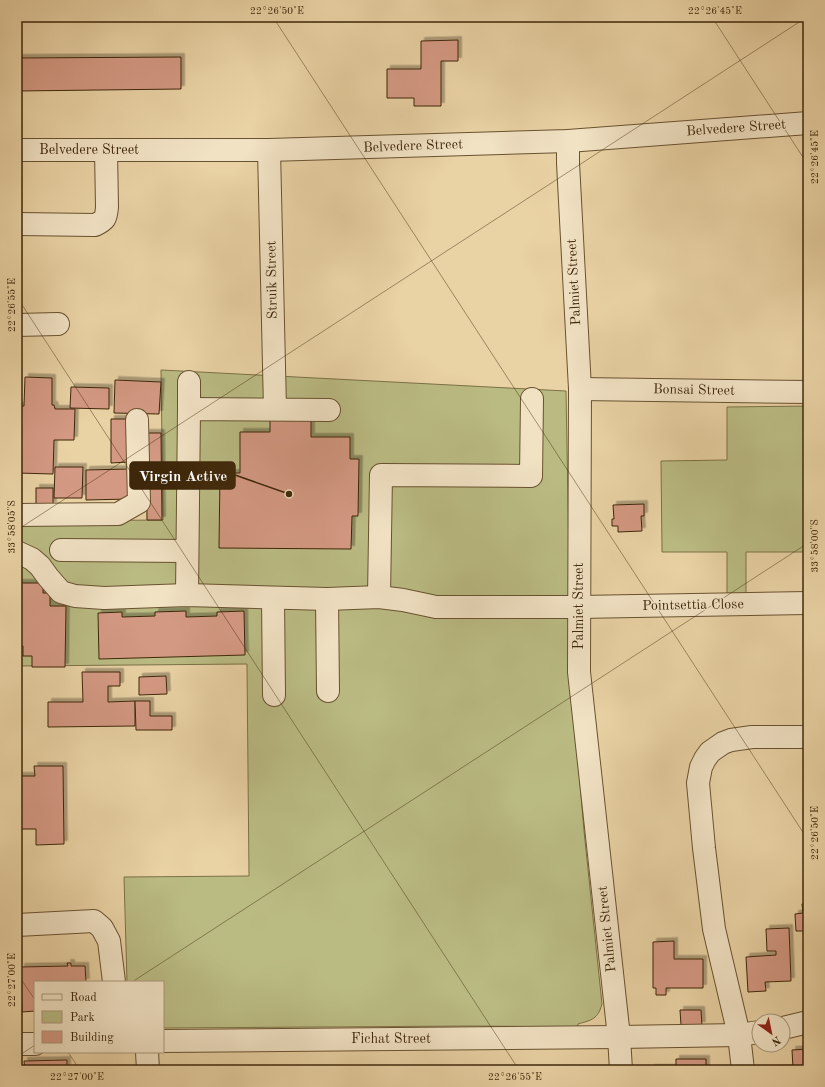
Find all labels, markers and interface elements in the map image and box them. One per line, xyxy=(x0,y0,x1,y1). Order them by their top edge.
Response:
text: 22°26'50"E xyxy=(250,6,304,16)
text: 22°26'45"E xyxy=(688,6,742,16)
street label: Belvedere Street xyxy=(686,118,786,138)
text: 22°26'45"E xyxy=(810,130,820,184)
street label: Belvedere Street xyxy=(363,137,463,155)
street label: Belvedere Street xyxy=(39,143,139,157)
street label: Palmiet Street xyxy=(565,238,583,326)
street label: Struik Street xyxy=(264,240,280,320)
text: 22°26'55"E xyxy=(7,278,17,332)
street label: Bonsai Street xyxy=(653,382,735,398)
callout: Virgin Active xyxy=(130,462,235,489)
text: Virgin Active xyxy=(139,470,227,485)
text: 33°58'05"S xyxy=(7,500,17,554)
text: 33°58'00"S xyxy=(810,519,820,573)
street label: Palmiet Street xyxy=(572,562,586,649)
street label: Pointsettia Close xyxy=(642,597,744,613)
text: 22°26'50"E xyxy=(810,806,820,860)
street label: Palmiet Street xyxy=(595,885,619,973)
text: 22°27'00"E xyxy=(7,953,17,1007)
legend xyxy=(34,981,164,1053)
text: Road xyxy=(70,992,97,1004)
text: Park xyxy=(70,1012,95,1024)
north arrow xyxy=(751,1013,791,1053)
text: Building xyxy=(70,1032,114,1044)
street label: Fichat Street xyxy=(351,1032,431,1046)
text: N xyxy=(769,1033,782,1047)
text: 22°27'00"E xyxy=(50,1072,104,1082)
text: 22°26'55"E xyxy=(488,1072,542,1082)

